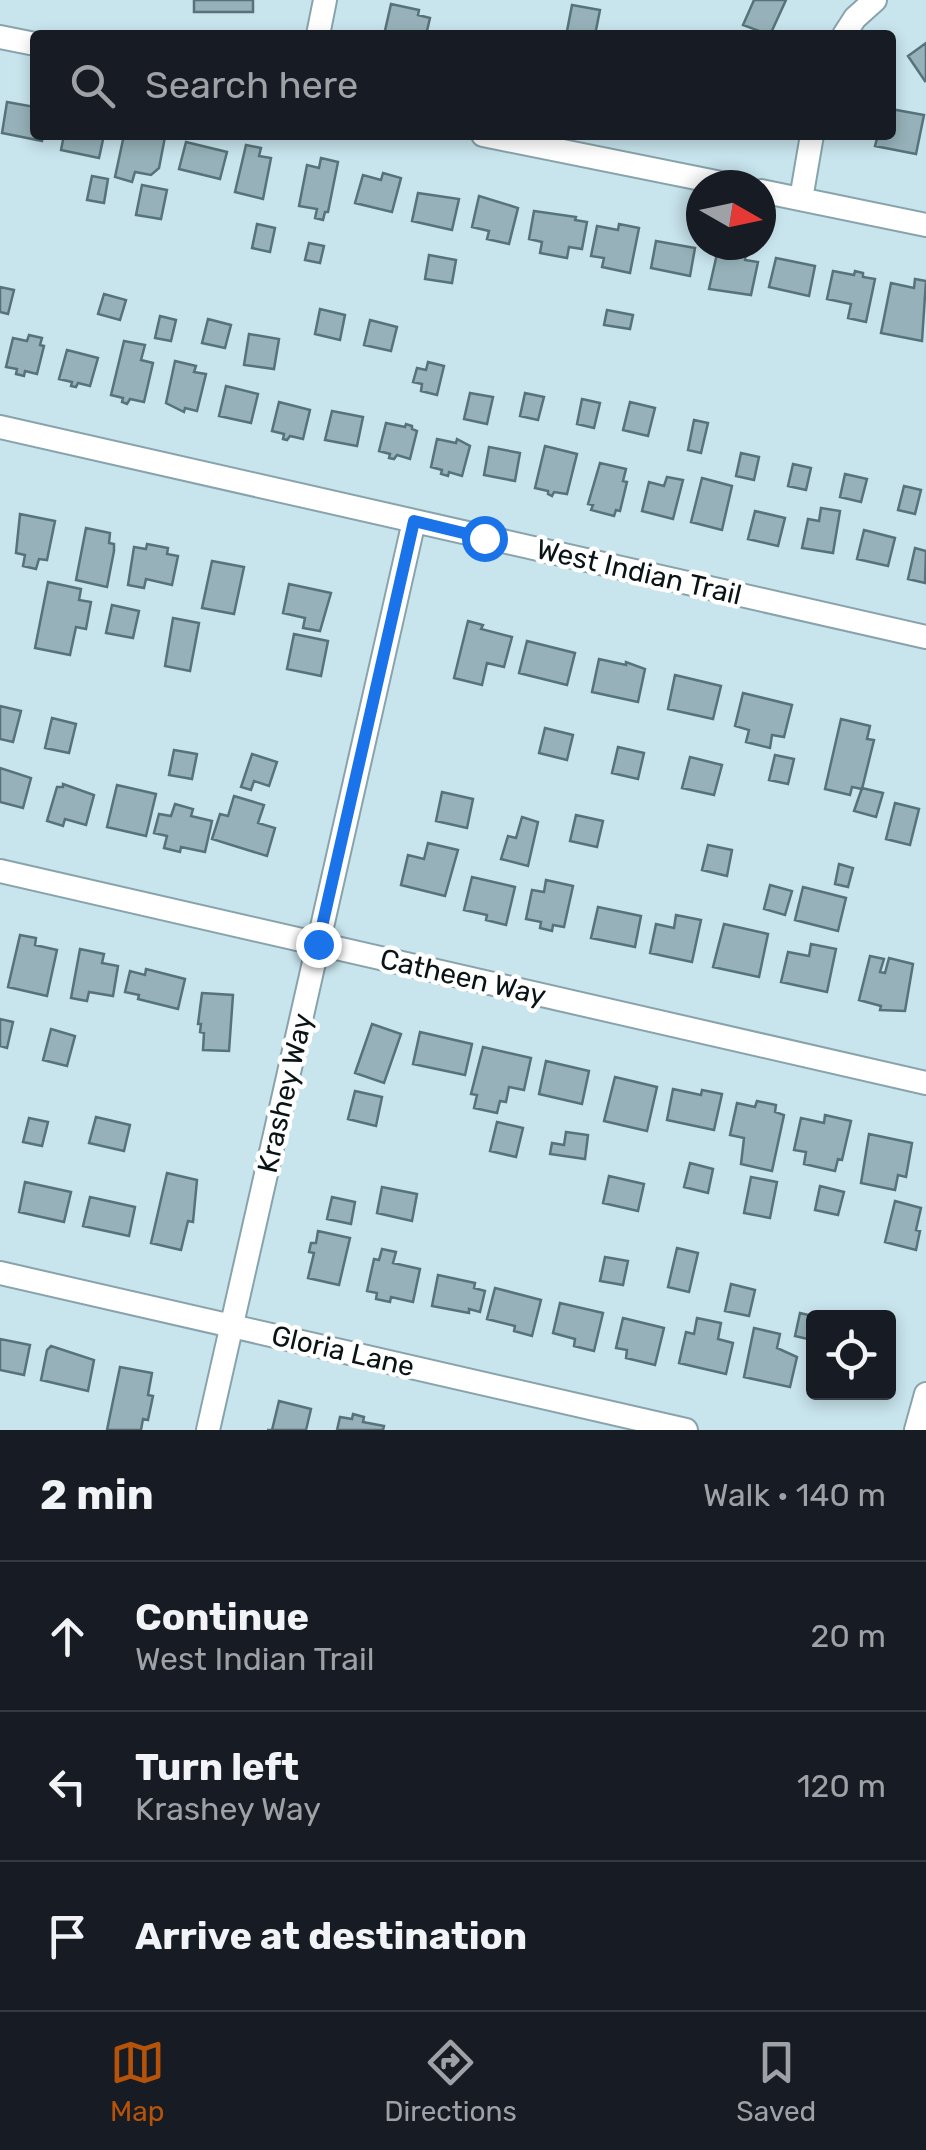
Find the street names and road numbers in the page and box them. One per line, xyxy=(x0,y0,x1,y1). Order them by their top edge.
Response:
street label: West Indian Trail xyxy=(533,532,745,612)
street label: Catheen Way xyxy=(377,942,549,1012)
street label: Krashey Way xyxy=(251,1010,319,1176)
street label: Gloria Lane xyxy=(268,1319,418,1383)

